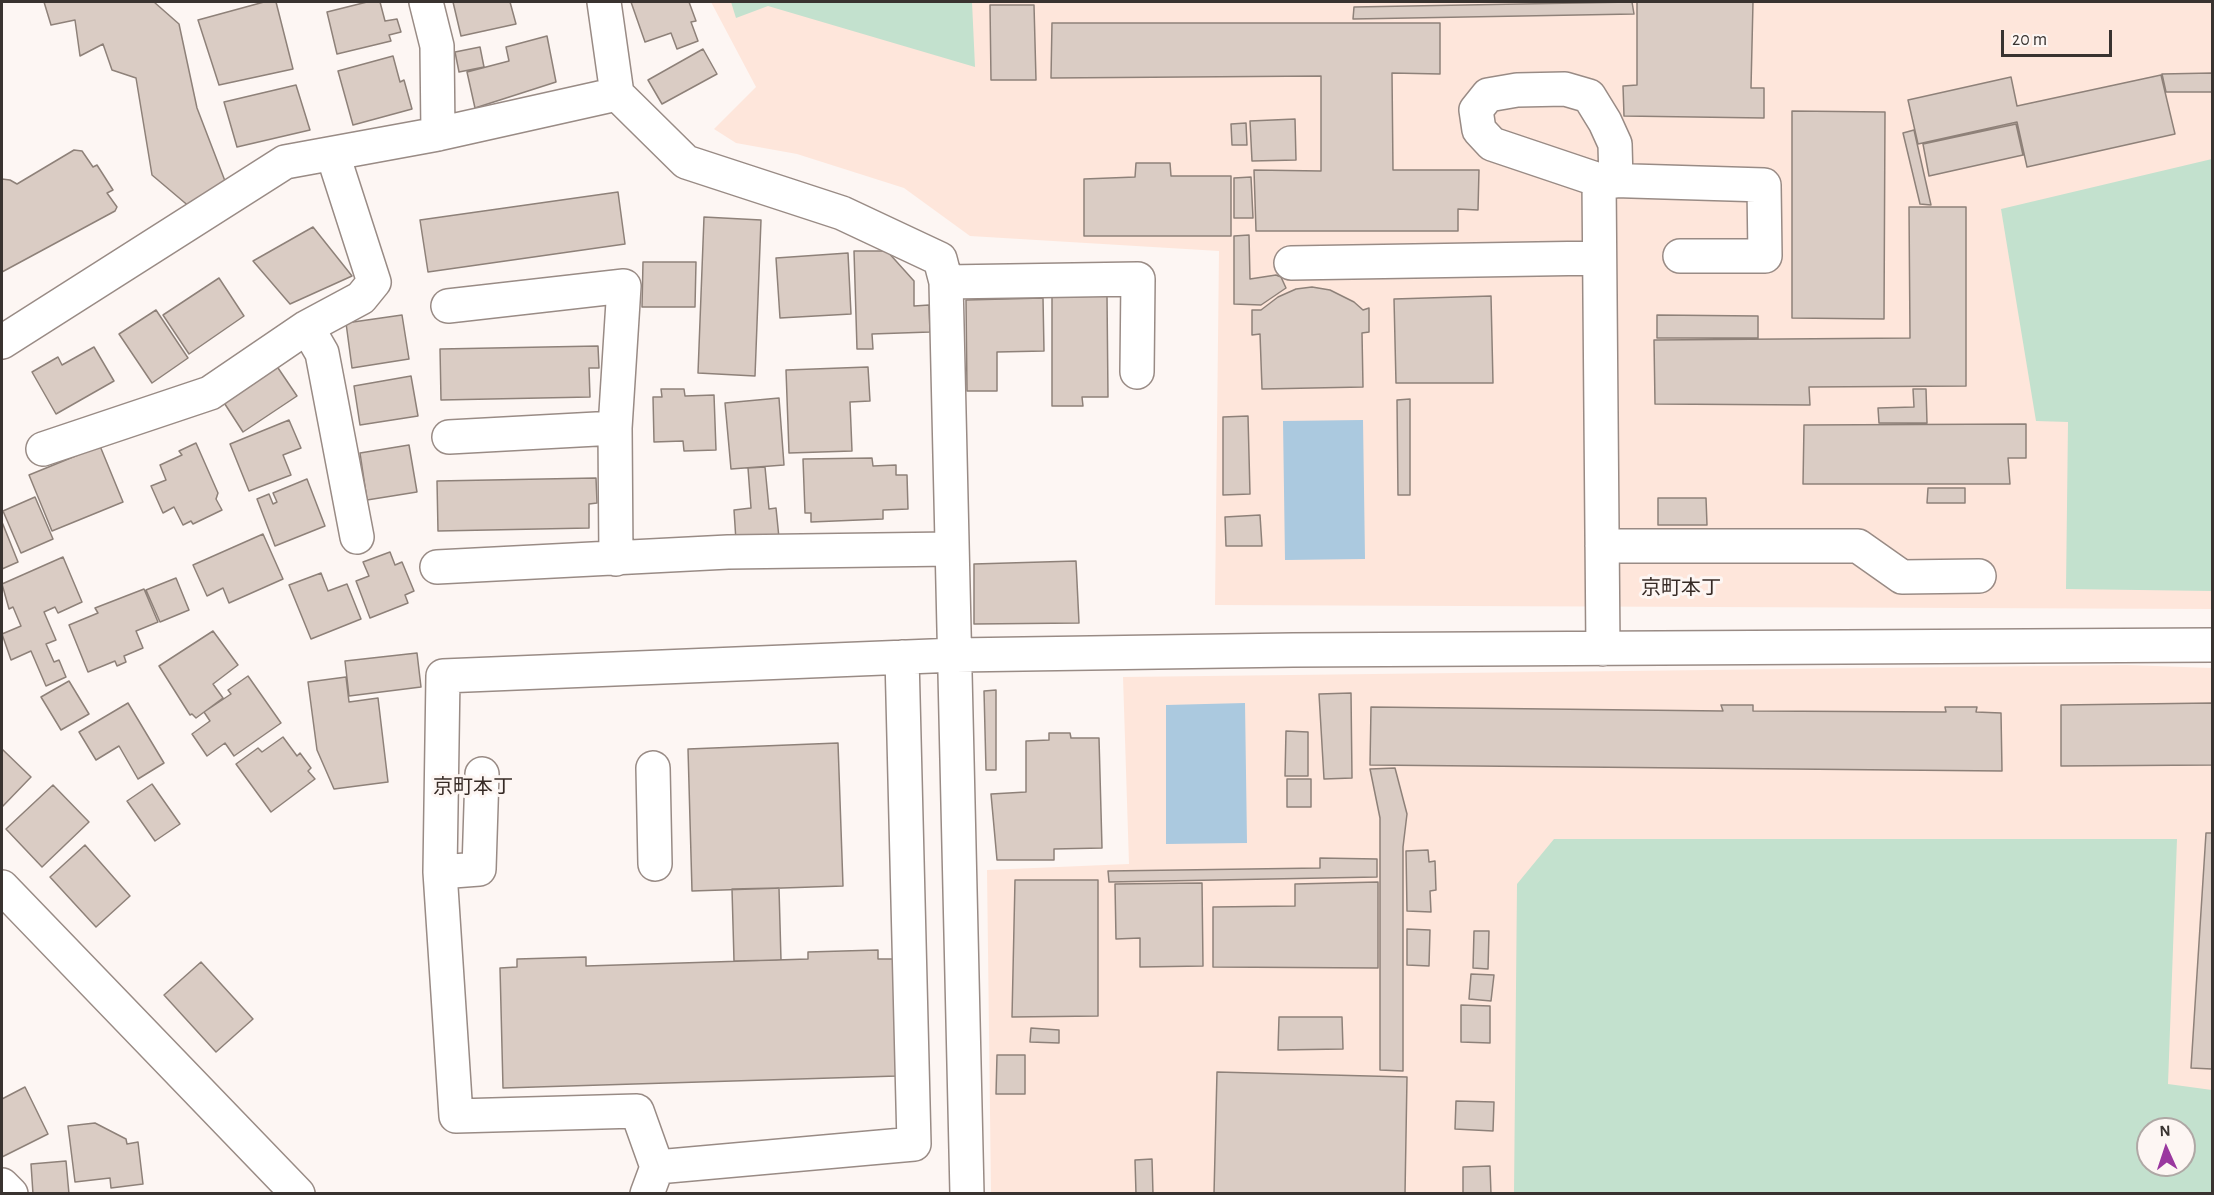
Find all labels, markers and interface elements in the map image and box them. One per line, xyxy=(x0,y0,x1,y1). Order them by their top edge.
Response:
scale bar xyxy=(2004,18,2115,56)
text: 20 m xyxy=(2012,31,2047,49)
district label: 京町本丁 xyxy=(1641,576,1721,600)
district label: 京町本丁 xyxy=(433,775,513,799)
north arrow xyxy=(2136,1117,2196,1177)
text: N xyxy=(2159,1123,2171,1139)

